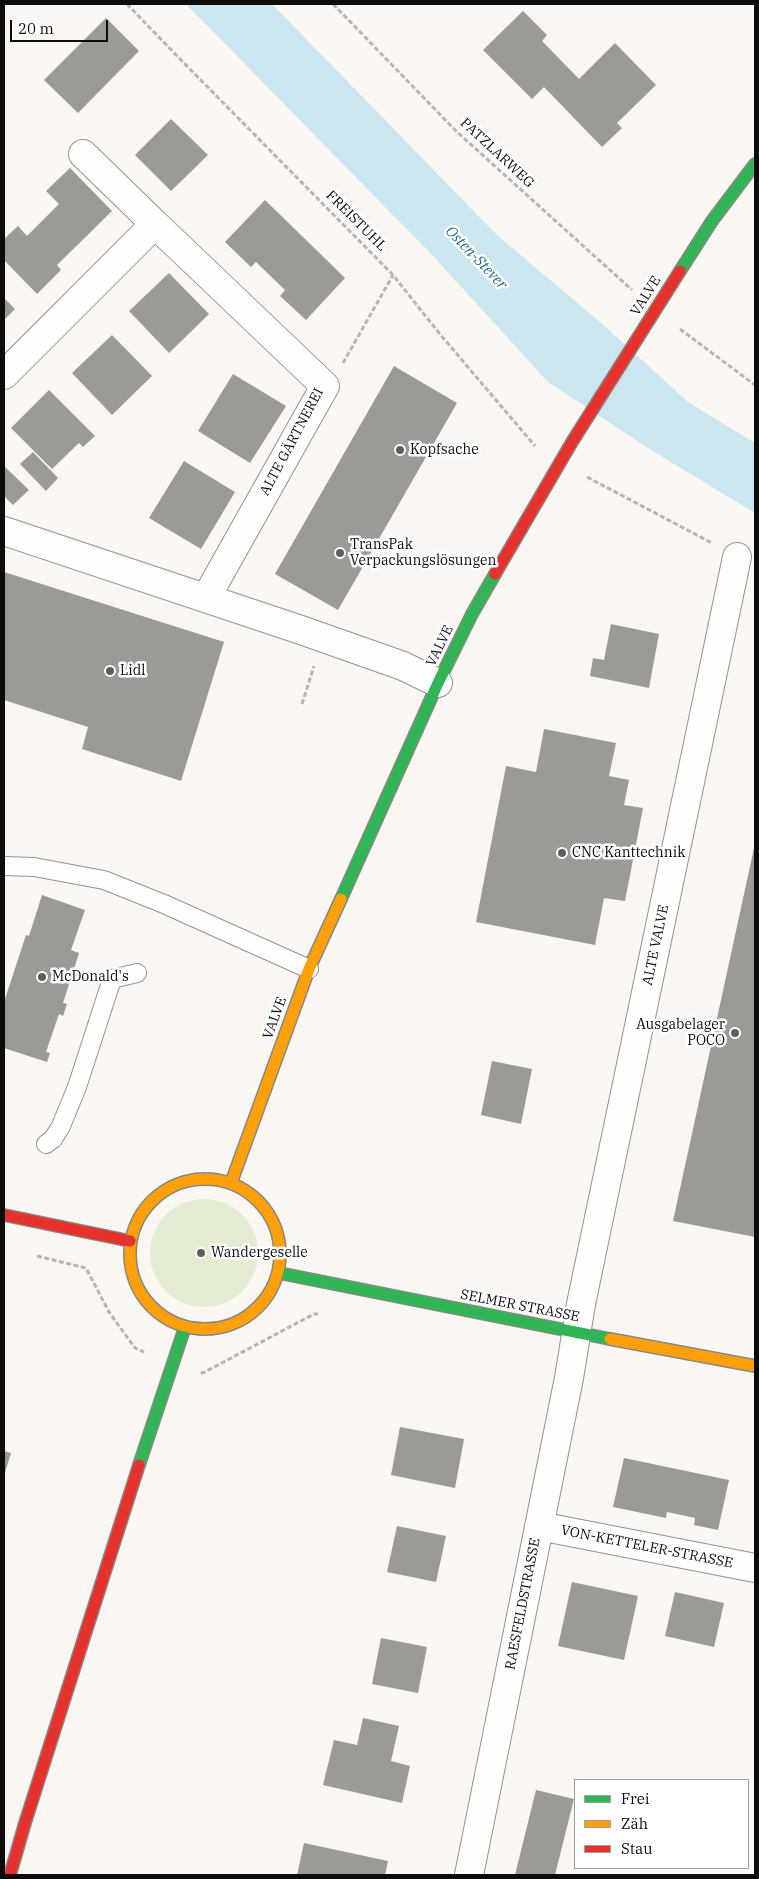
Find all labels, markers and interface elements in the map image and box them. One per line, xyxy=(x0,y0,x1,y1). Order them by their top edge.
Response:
scale bar xyxy=(12,10,110,42)
text: 20 m xyxy=(18,19,54,38)
street label: PATZLARWEG xyxy=(457,115,537,191)
street label: FREISTUHL xyxy=(322,187,390,255)
water label: Osten-Stever xyxy=(441,223,511,293)
street label: VALVE xyxy=(627,273,665,319)
street label: ALTE GÄRTNEREI xyxy=(257,385,327,499)
place label: Kopfsache xyxy=(410,442,479,458)
marker: Kopfsache xyxy=(394,444,406,456)
place label: TransPak Verpackungslösungen xyxy=(350,537,496,570)
marker: TransPak Verpackungslösungen xyxy=(334,547,346,559)
street label: VALVE xyxy=(423,623,457,669)
place label: Lidl xyxy=(120,663,145,679)
marker: Lidl xyxy=(104,665,116,677)
place label: CNC Kanttechnik xyxy=(572,845,685,861)
marker: CNC Kanttechnik xyxy=(556,847,568,859)
street label: ALTE VALVE xyxy=(639,903,673,987)
place label: McDonald's xyxy=(52,969,129,985)
marker: McDonald's xyxy=(36,971,48,983)
street label: VALVE xyxy=(260,995,290,1041)
place label: Ausgabelager POCO xyxy=(636,1017,725,1050)
marker: Ausgabelager POCO xyxy=(729,1027,741,1039)
place label: Wandergeselle xyxy=(211,1245,308,1261)
marker: Wandergeselle xyxy=(195,1247,207,1259)
street label: SELMER STRASSE xyxy=(459,1286,581,1326)
street label: VON-KETTELER-STRASSE xyxy=(559,1522,735,1572)
street label: RAESFELDSTRASSE xyxy=(502,1537,544,1671)
legend xyxy=(574,1779,749,1869)
text: Frei xyxy=(621,1789,649,1808)
text: Zäh xyxy=(621,1814,648,1833)
text: Stau xyxy=(621,1839,653,1858)

